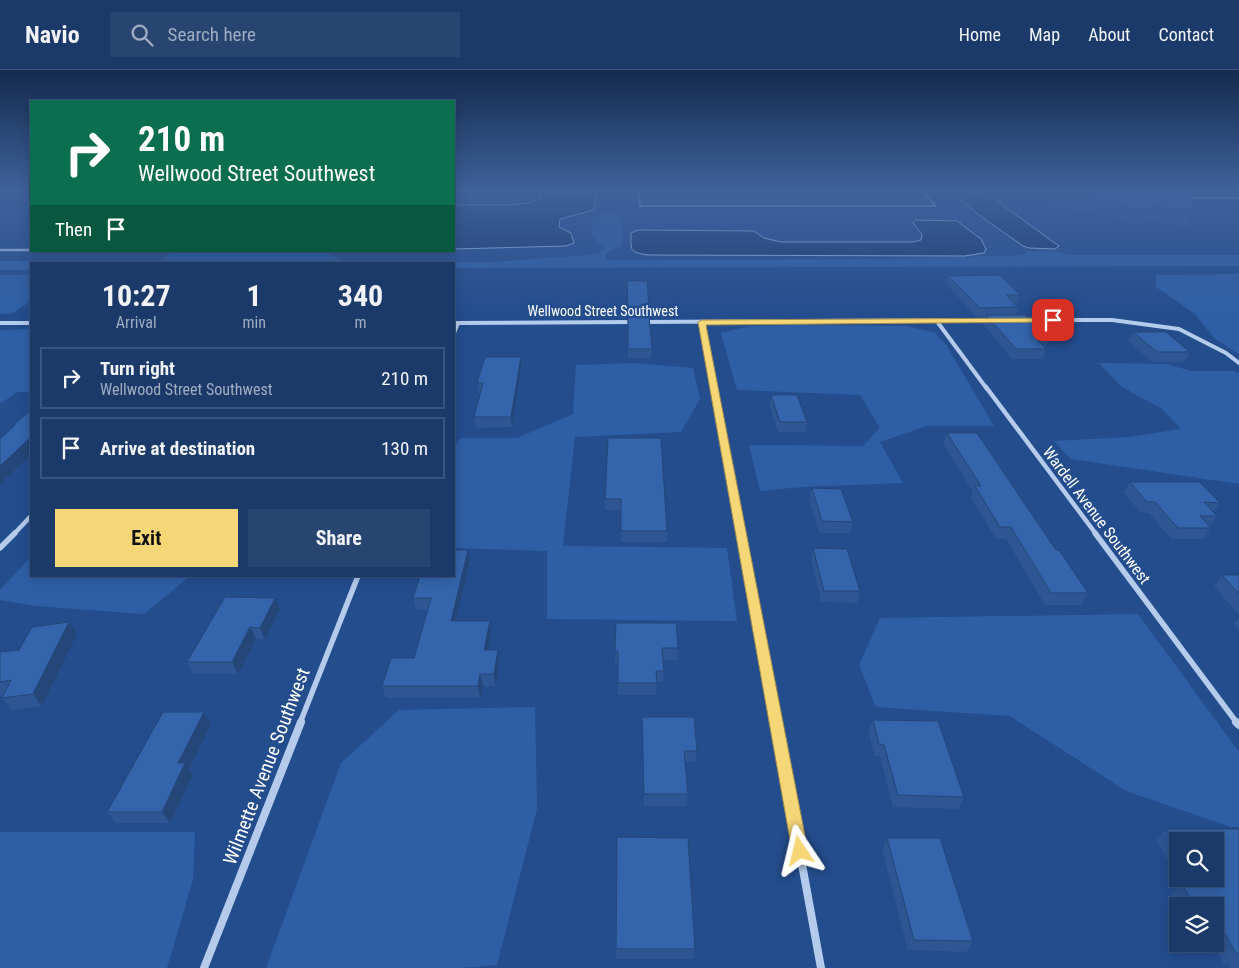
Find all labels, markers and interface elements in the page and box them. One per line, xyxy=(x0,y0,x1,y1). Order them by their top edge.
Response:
search box xyxy=(110,12,460,57)
text: Navio xyxy=(25,21,80,49)
icon: search xyxy=(128,21,156,49)
text: Search here xyxy=(168,23,256,46)
text: Home xyxy=(959,24,1001,45)
text: Map xyxy=(1029,24,1060,45)
text: About xyxy=(1088,24,1130,45)
text: Contact xyxy=(1158,24,1214,45)
text: 210 m xyxy=(138,119,225,160)
icon: right xyxy=(55,120,120,185)
text: Wellwood Street Southwest xyxy=(138,161,375,186)
icon: arrive xyxy=(102,215,130,243)
text: Then xyxy=(55,218,92,241)
text: 10:27 xyxy=(102,278,171,313)
text: 1 xyxy=(247,278,262,313)
text: 340 xyxy=(338,278,383,313)
pin xyxy=(1032,299,1074,341)
street label: Wellwood Street Southwest xyxy=(528,303,678,319)
icon: arrive xyxy=(1039,306,1067,334)
text: Arrival xyxy=(116,313,157,332)
text: min xyxy=(242,313,266,332)
text: m xyxy=(354,313,366,332)
text: Turn right xyxy=(100,357,175,380)
icon: right xyxy=(57,364,85,392)
text: 210 m xyxy=(381,367,428,390)
text: Wellwood Street Southwest xyxy=(100,380,272,399)
icon: arrive xyxy=(57,434,85,462)
text: Arrive at destination xyxy=(100,437,255,460)
text: 130 m xyxy=(381,437,428,460)
street label: Wardell Avenue Southwest xyxy=(1039,443,1155,588)
button: Exit xyxy=(55,509,238,567)
button: Share xyxy=(248,509,430,567)
street label: Wilmette Avenue Southwest xyxy=(218,665,315,868)
position arrow xyxy=(773,824,825,876)
map controls xyxy=(1169,832,1224,952)
button: search xyxy=(1169,832,1224,887)
button: layers xyxy=(1169,897,1224,952)

